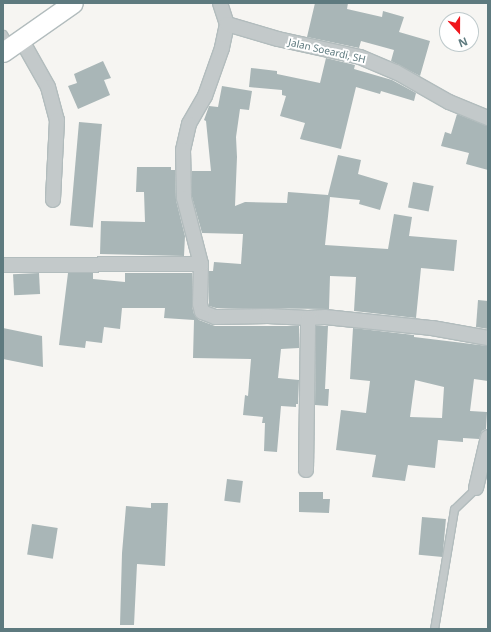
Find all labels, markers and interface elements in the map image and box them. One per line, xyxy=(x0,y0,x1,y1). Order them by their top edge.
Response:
north arrow xyxy=(439,12,479,52)
text: N xyxy=(456,34,470,51)
street label: Jalan Soeardi, SH xyxy=(287,36,367,66)

